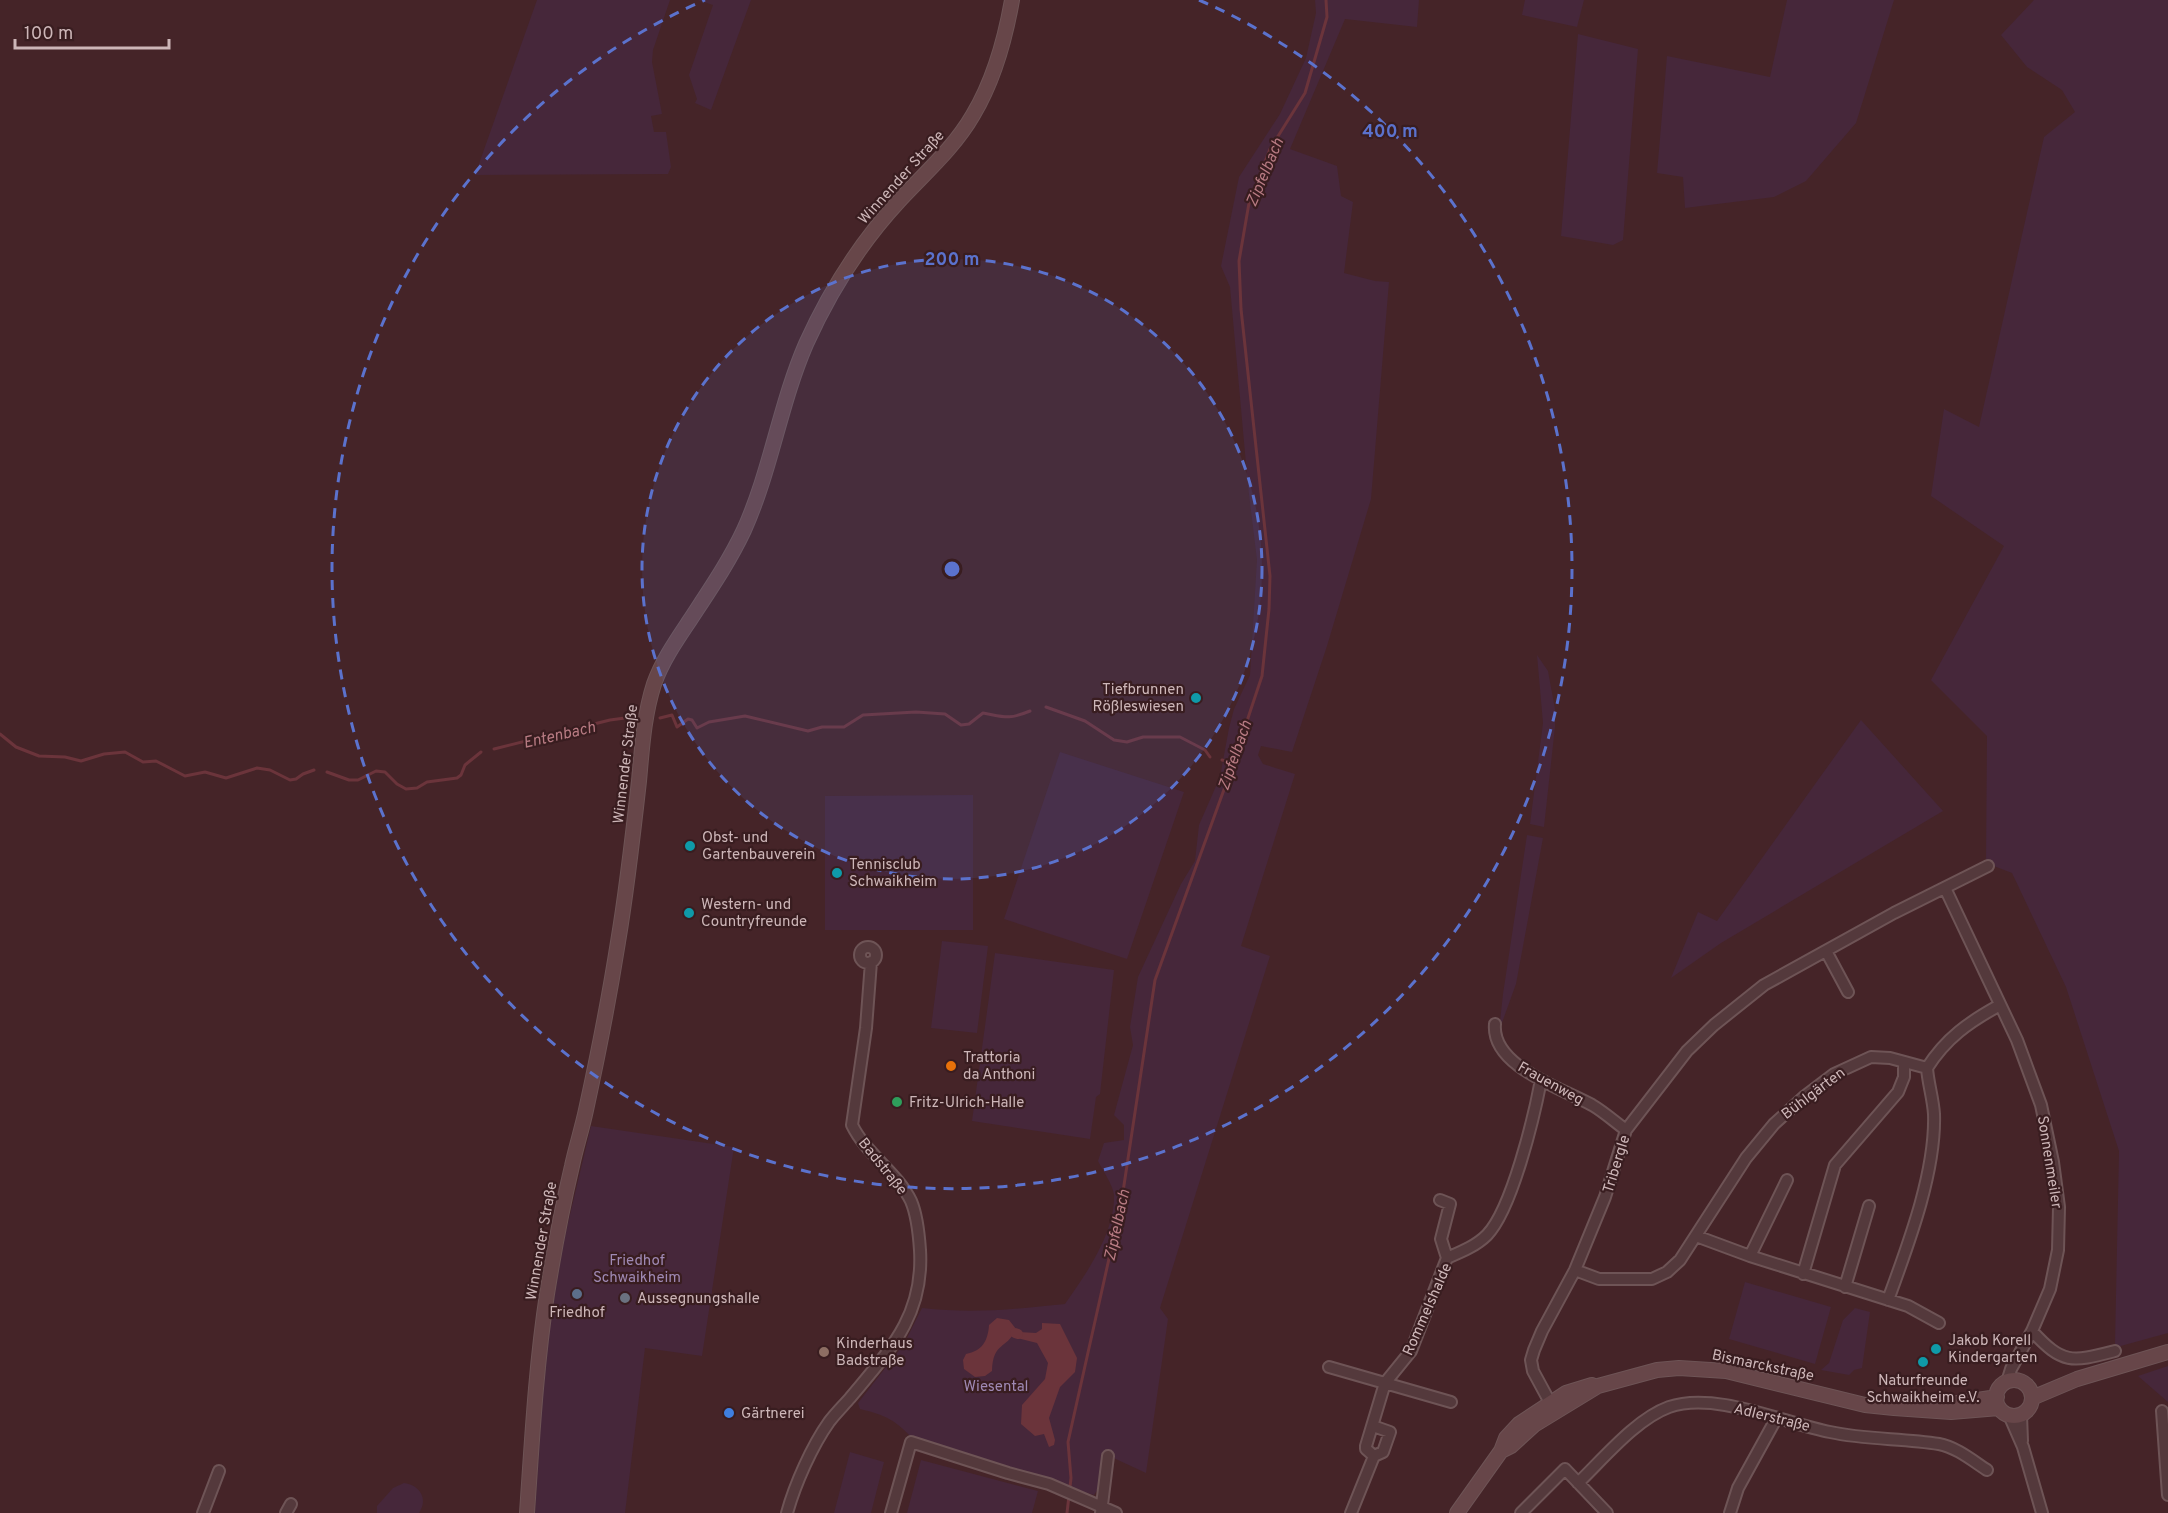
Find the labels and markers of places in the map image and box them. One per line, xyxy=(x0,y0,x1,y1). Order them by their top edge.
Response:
centre of rings xyxy=(942,559,962,579)
place label: Tiefbrunnen Rößleswiesen xyxy=(1092,681,1184,717)
marker: Tiefbrunnen Rößleswiesen xyxy=(1189,691,1203,705)
place label: Obst- und Gartenbauverein xyxy=(702,829,815,865)
marker: Obst- und Gartenbauverein xyxy=(683,839,697,853)
place label: Tennisclub Schwaikheim xyxy=(849,856,937,892)
marker: Tennisclub Schwaikheim xyxy=(830,866,844,880)
place label: Western- und Countryfreunde xyxy=(701,896,807,932)
marker: Western- und Countryfreunde xyxy=(682,906,696,920)
place label: Trattoria da Anthoni xyxy=(963,1049,1035,1085)
marker: Trattoria da Anthoni xyxy=(944,1059,958,1073)
place label: Fritz-Ulrich-Halle xyxy=(909,1094,1024,1113)
marker: Fritz-Ulrich-Halle xyxy=(890,1095,904,1109)
marker: Friedhof xyxy=(570,1287,584,1301)
place label: Aussegnungshalle xyxy=(637,1290,760,1309)
marker: Aussegnungshalle xyxy=(618,1291,632,1305)
place label: Friedhof xyxy=(549,1304,605,1323)
place label: Jakob Korell Kindergarten xyxy=(1948,1332,2037,1368)
place label: Kinderhaus Badstraße xyxy=(836,1335,913,1371)
marker: Jakob Korell Kindergarten xyxy=(1929,1342,1943,1356)
marker: Kinderhaus Badstraße xyxy=(817,1345,831,1359)
marker: Naturfreunde Schwaikheim e.V. xyxy=(1916,1355,1930,1369)
place label: Naturfreunde Schwaikheim e.V. xyxy=(1866,1372,1980,1408)
place label: Gärtnerei xyxy=(741,1405,805,1424)
marker: Gärtnerei xyxy=(722,1406,736,1420)

